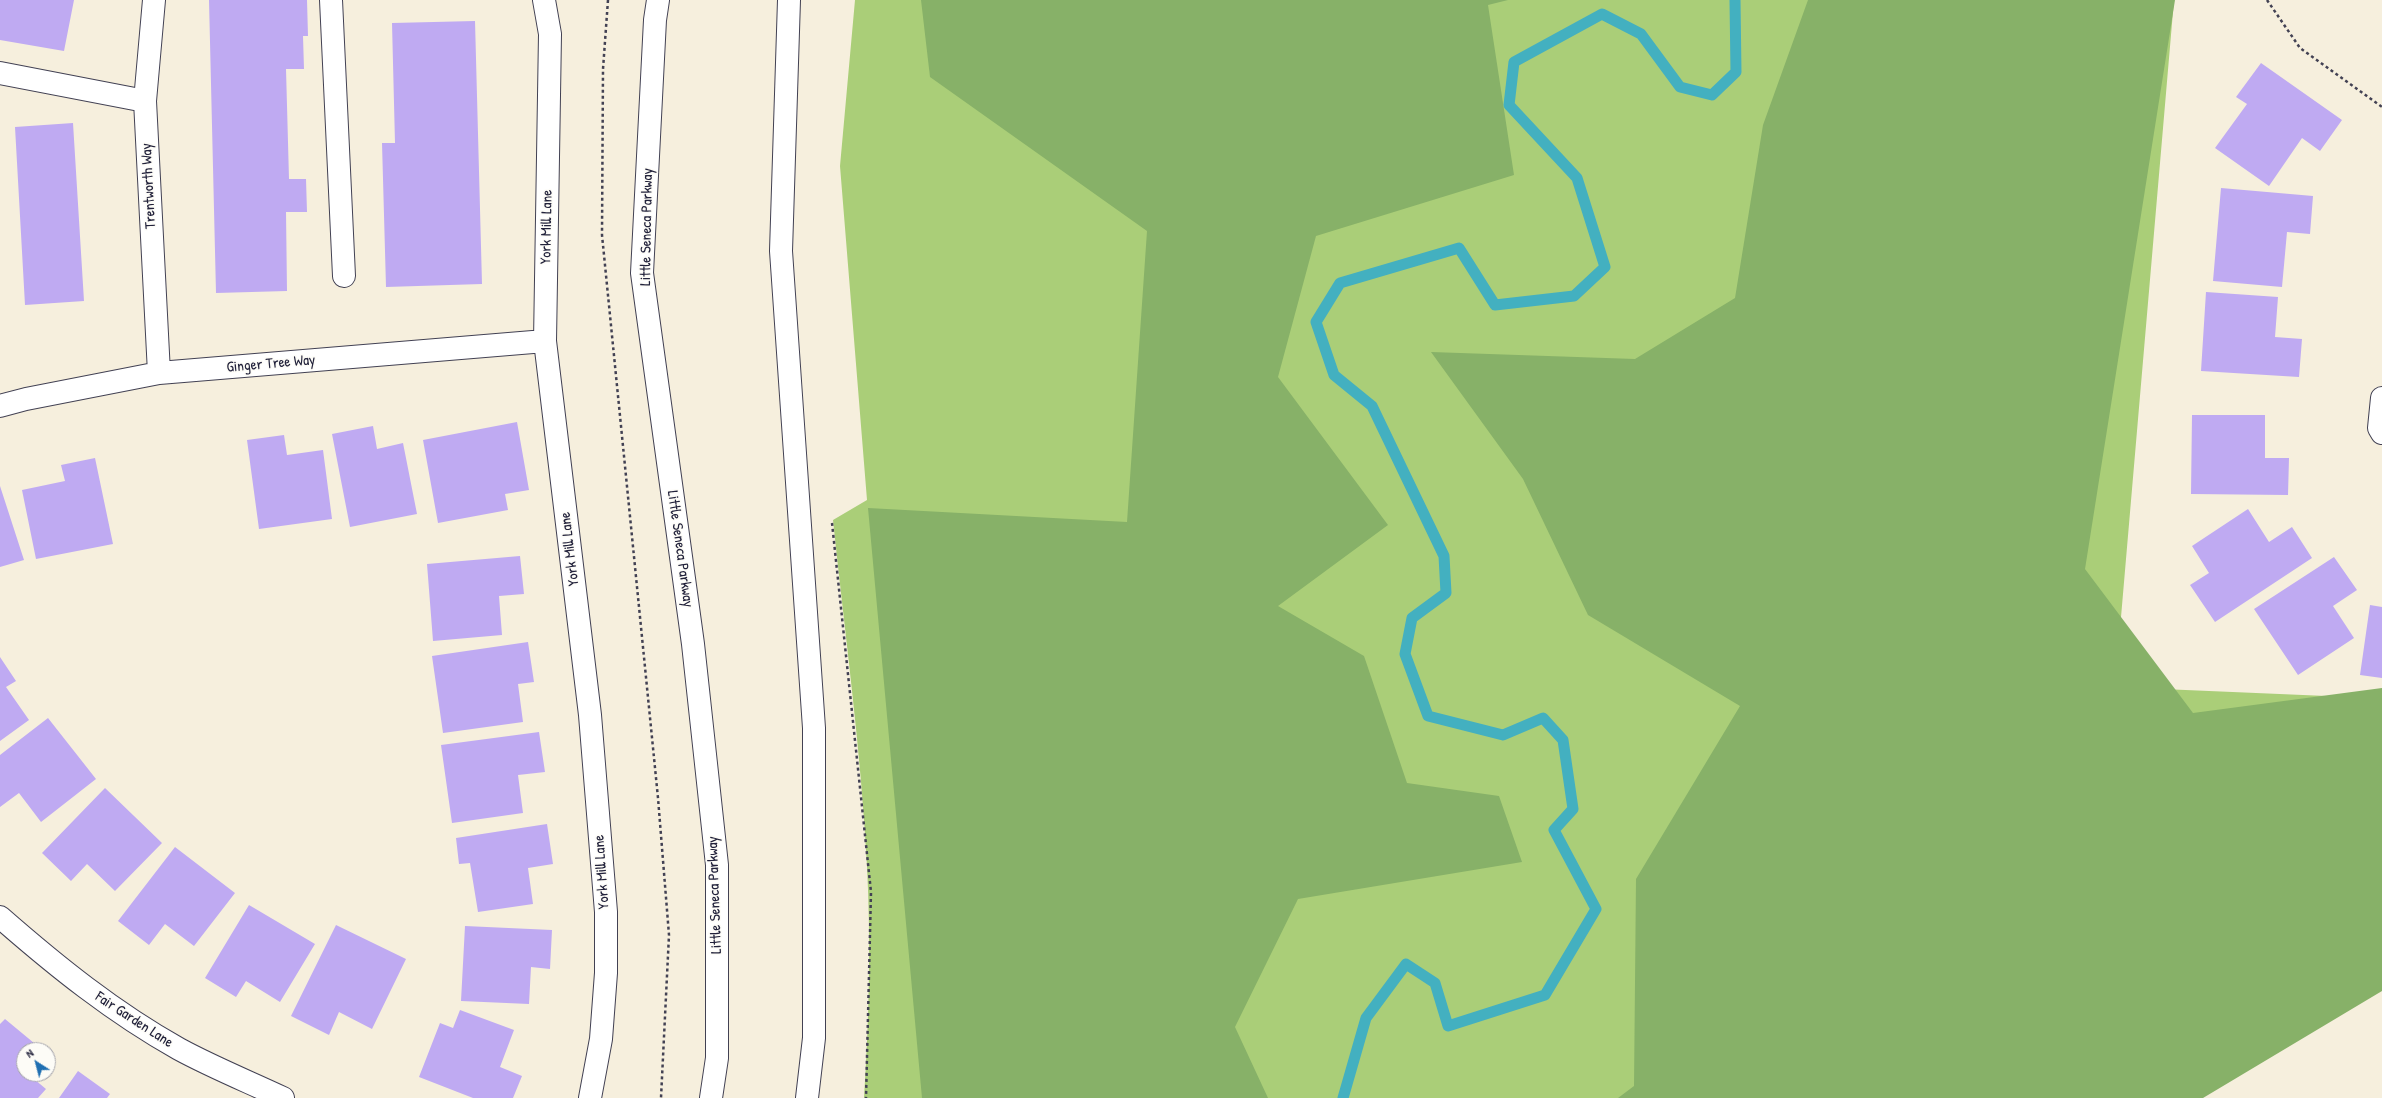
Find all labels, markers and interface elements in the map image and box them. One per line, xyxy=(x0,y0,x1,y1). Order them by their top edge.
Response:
street label: Trentworth Way xyxy=(138,143,160,229)
street label: Little Seneca Parkway xyxy=(637,168,657,286)
street label: York Mill Lane xyxy=(537,190,557,264)
street label: Ginger Tree Way xyxy=(226,351,316,377)
street label: Little Seneca Parkway xyxy=(663,489,697,609)
street label: York Mill Lane xyxy=(557,511,583,587)
street label: York Mill Lane xyxy=(590,834,614,910)
street label: Little Seneca Parkway xyxy=(704,836,726,954)
street label: Fair Garden Lane xyxy=(92,988,176,1052)
north arrow xyxy=(16,1042,56,1082)
text: N xyxy=(23,1046,36,1060)

